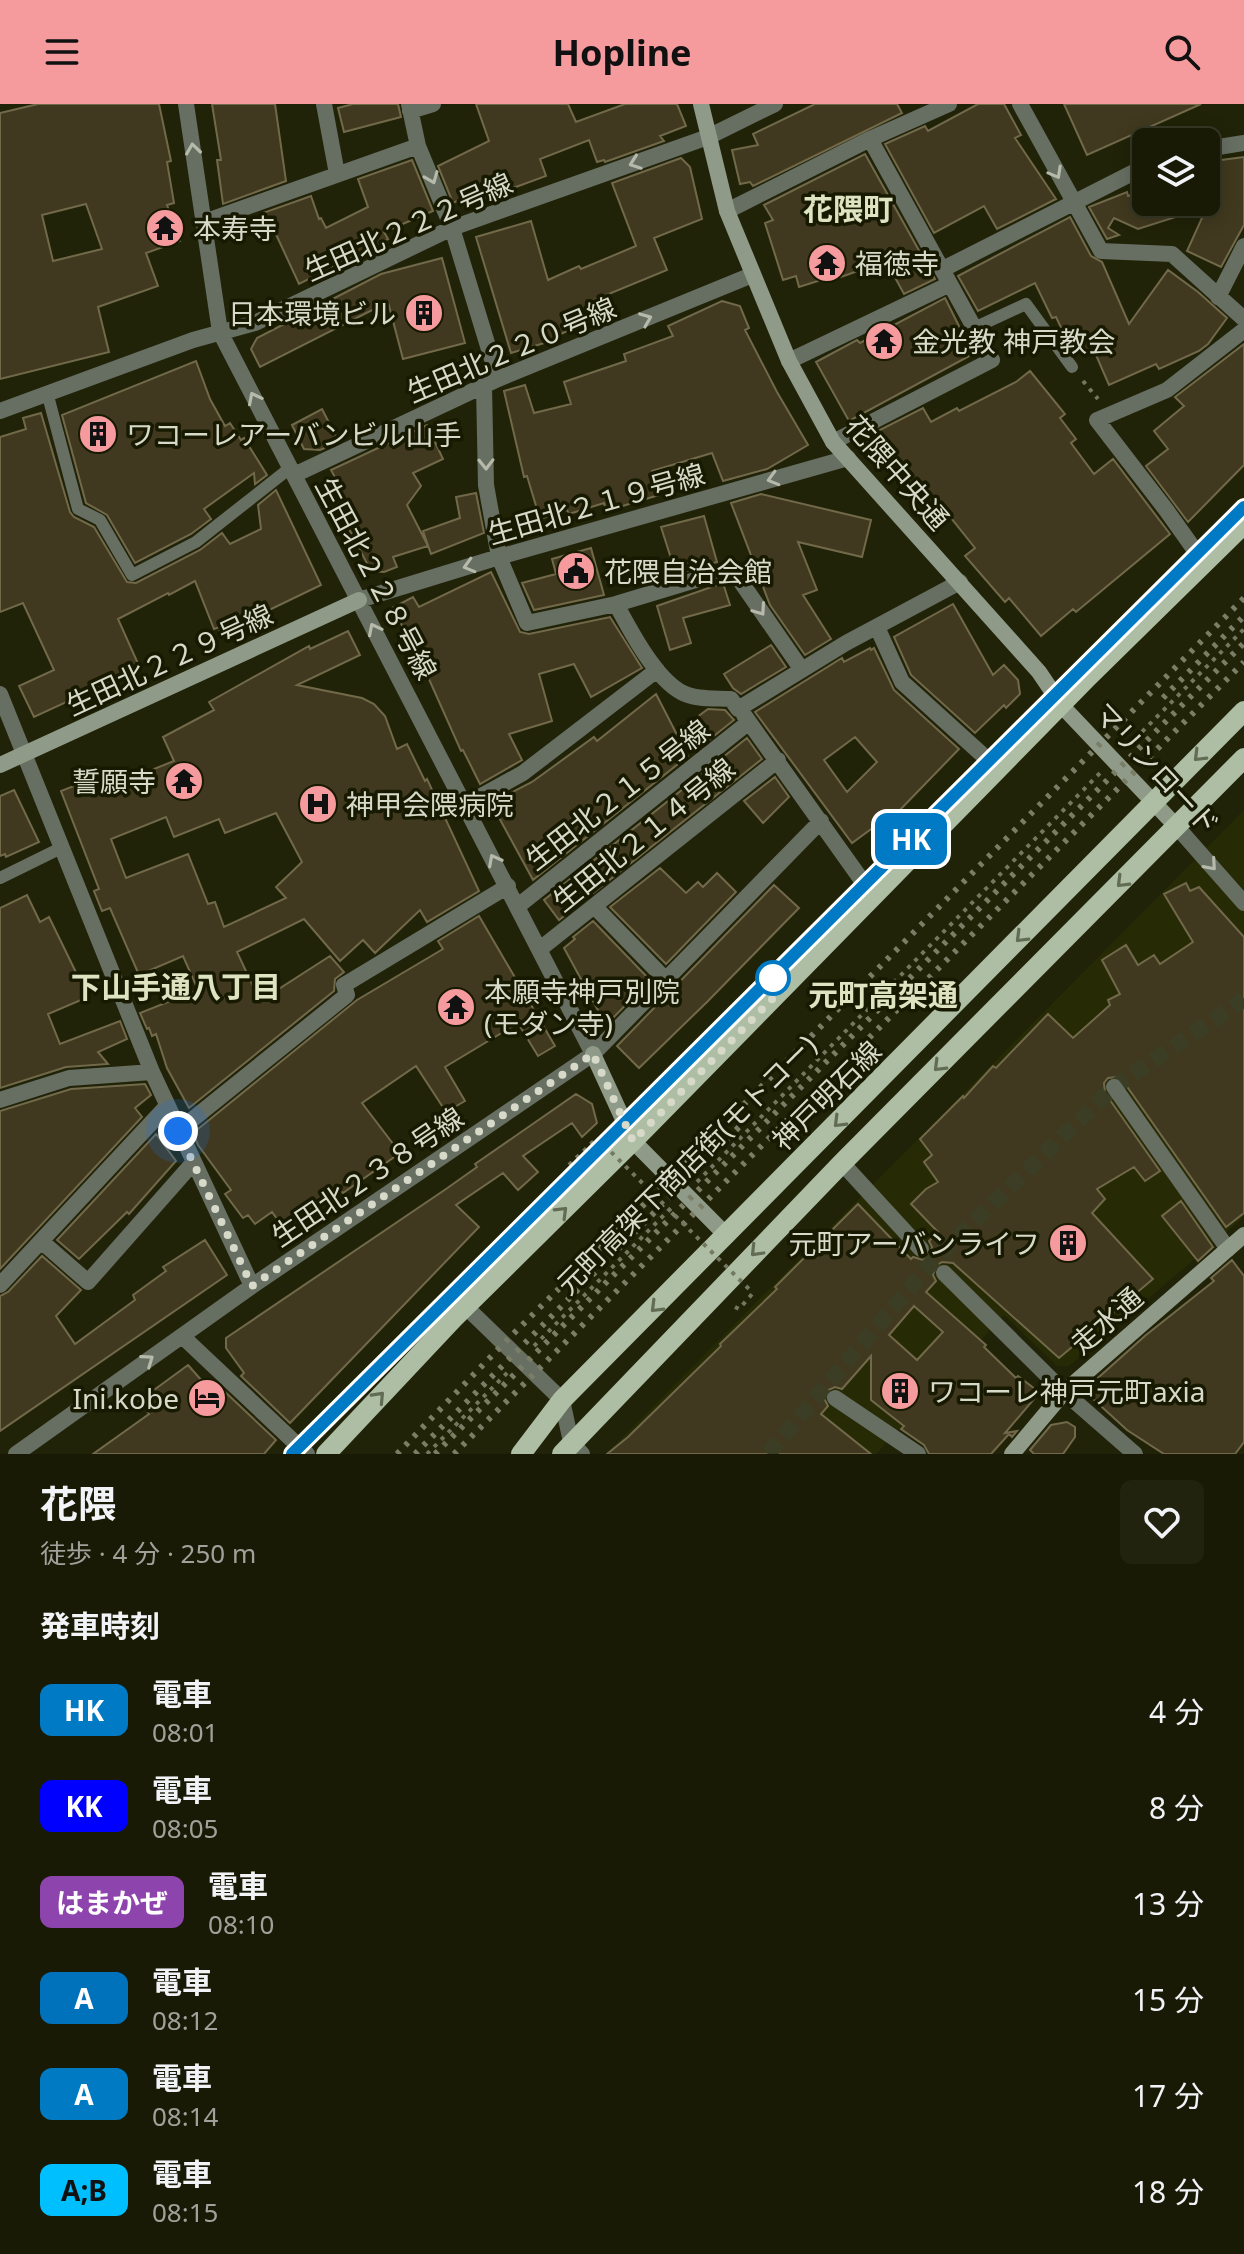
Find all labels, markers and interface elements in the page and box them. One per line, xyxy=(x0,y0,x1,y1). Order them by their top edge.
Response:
text: Hopline xyxy=(552,28,692,77)
icon: menu xyxy=(40,30,84,74)
icon: search xyxy=(1160,30,1204,74)
map controls xyxy=(1132,128,1220,216)
button: layers xyxy=(1132,128,1220,216)
one-way arrow xyxy=(185,142,202,156)
one-way arrow xyxy=(629,153,643,170)
street label: 生田北２２２号線 xyxy=(298,163,518,289)
one-way arrow xyxy=(1046,164,1062,179)
one-way arrow xyxy=(422,170,438,184)
district label: 花隈町 xyxy=(803,188,893,229)
temple icon: 本寿寺 xyxy=(144,207,186,249)
place label: 本寿寺 xyxy=(193,209,277,247)
temple icon: 福徳寺 xyxy=(806,242,848,284)
place label: 福徳寺 xyxy=(855,244,939,282)
street label: 生田北２２０号線 xyxy=(400,288,622,410)
building icon: 日本環境ビル xyxy=(403,292,445,334)
place label: 日本環境ビル xyxy=(228,294,396,332)
one-way arrow xyxy=(638,312,653,328)
temple icon: 金光教 神戸教会 xyxy=(863,320,905,362)
place label: 金光教 神戸教会 xyxy=(912,322,1115,360)
one-way arrow xyxy=(249,392,264,407)
street label: 花隈中央通 xyxy=(838,407,958,537)
building icon: ワコーレアーバンビル山手 xyxy=(77,413,119,455)
place label: ワコーレアーバンビル山手 xyxy=(126,415,461,453)
street label: 生田北２１９号線 xyxy=(483,454,709,552)
one-way arrow xyxy=(477,458,495,471)
street label: 生田北２２８号線 xyxy=(308,470,446,686)
one-way arrow xyxy=(766,470,780,486)
public building icon: 花隈自治会館 xyxy=(555,550,597,592)
place label: 花隈自治会館 xyxy=(604,552,772,590)
one-way arrow xyxy=(463,557,476,573)
street label: 生田北２２９号線 xyxy=(59,594,279,724)
one-way arrow xyxy=(750,602,765,616)
one-way arrow xyxy=(369,623,384,637)
street label: マリンロード xyxy=(1086,694,1228,842)
street label: 生田北２１５号線 xyxy=(517,710,717,878)
one-way arrow xyxy=(1194,747,1208,761)
street label: 生田北２１４号線 xyxy=(544,749,742,919)
temple icon: 誓願寺 xyxy=(163,760,205,802)
place label: 誓願寺 xyxy=(72,762,156,800)
hospital icon: 神甲会隈病院 xyxy=(297,783,339,825)
place label: 神甲会隈病院 xyxy=(346,785,514,823)
line badge: HK xyxy=(875,813,947,865)
text: HK xyxy=(891,820,931,858)
one-way arrow xyxy=(489,853,504,868)
one-way arrow xyxy=(1201,855,1215,870)
one-way arrow xyxy=(1117,873,1131,887)
one-way arrow xyxy=(1016,928,1030,942)
unlabelled marker xyxy=(756,961,790,995)
district label: 下山手通八丁目 xyxy=(71,966,281,1007)
place label: 本願寺神戸別院 (モダン寺) xyxy=(484,972,680,1042)
district label: 元町高架通 xyxy=(808,974,958,1015)
temple icon: 本願寺神戸別院 (モダン寺) xyxy=(435,986,477,1028)
street label: 元町高架下商店街(モトコー) xyxy=(548,1026,824,1302)
street label: 神戸明石線 xyxy=(763,1032,889,1158)
one-way arrow xyxy=(934,1057,948,1071)
street label: 生田北２３８号線 xyxy=(264,1098,470,1254)
your location xyxy=(158,1111,198,1151)
one-way arrow xyxy=(834,1113,848,1127)
one-way arrow xyxy=(553,1207,567,1221)
building icon: 元町アーバンライフ xyxy=(1047,1222,1089,1264)
place label: 元町アーバンライフ xyxy=(789,1224,1040,1262)
one-way arrow xyxy=(751,1242,765,1256)
street label: 走水通 xyxy=(1062,1278,1150,1362)
one-way arrow xyxy=(651,1298,665,1312)
one-way arrow xyxy=(139,1355,154,1370)
building icon: ワコーレ神戸元町axia xyxy=(879,1370,921,1412)
place label: ワコーレ神戸元町axia xyxy=(928,1372,1205,1410)
hotel icon: Ini.kobe xyxy=(186,1377,228,1419)
place label: Ini.kobe xyxy=(73,1379,179,1417)
one-way arrow xyxy=(370,1392,385,1406)
text: 花隈 xyxy=(40,1477,116,1529)
button: heart xyxy=(1120,1480,1204,1564)
text: 徒歩 · 4 分 · 250 m xyxy=(40,1535,256,1571)
text: 発車時刻 xyxy=(40,1605,160,1646)
text: 電車 xyxy=(152,1673,212,1714)
text: HK xyxy=(64,1691,104,1729)
text: 4 分 xyxy=(1149,1691,1204,1732)
text: 08:01 xyxy=(152,1714,218,1750)
text: 電車 xyxy=(152,1769,212,1810)
text: KK xyxy=(65,1787,103,1825)
text: 8 分 xyxy=(1149,1787,1204,1828)
text: 08:05 xyxy=(152,1810,218,1846)
text: 電車 xyxy=(208,1865,268,1906)
text: はまかぜ xyxy=(56,1883,168,1921)
text: 13 分 xyxy=(1132,1883,1204,1924)
text: 08:10 xyxy=(208,1906,274,1942)
text: 電車 xyxy=(152,1961,212,2002)
text: A xyxy=(74,1979,94,2017)
text: 15 分 xyxy=(1132,1979,1204,2020)
text: 08:12 xyxy=(152,2002,218,2038)
text: 電車 xyxy=(152,2057,212,2098)
text: A xyxy=(74,2075,94,2113)
text: 17 分 xyxy=(1132,2075,1204,2116)
text: 08:14 xyxy=(152,2098,218,2134)
text: 電車 xyxy=(152,2153,212,2194)
text: A;B xyxy=(61,2171,107,2209)
text: 18 分 xyxy=(1132,2171,1204,2212)
text: 08:15 xyxy=(152,2194,218,2230)

